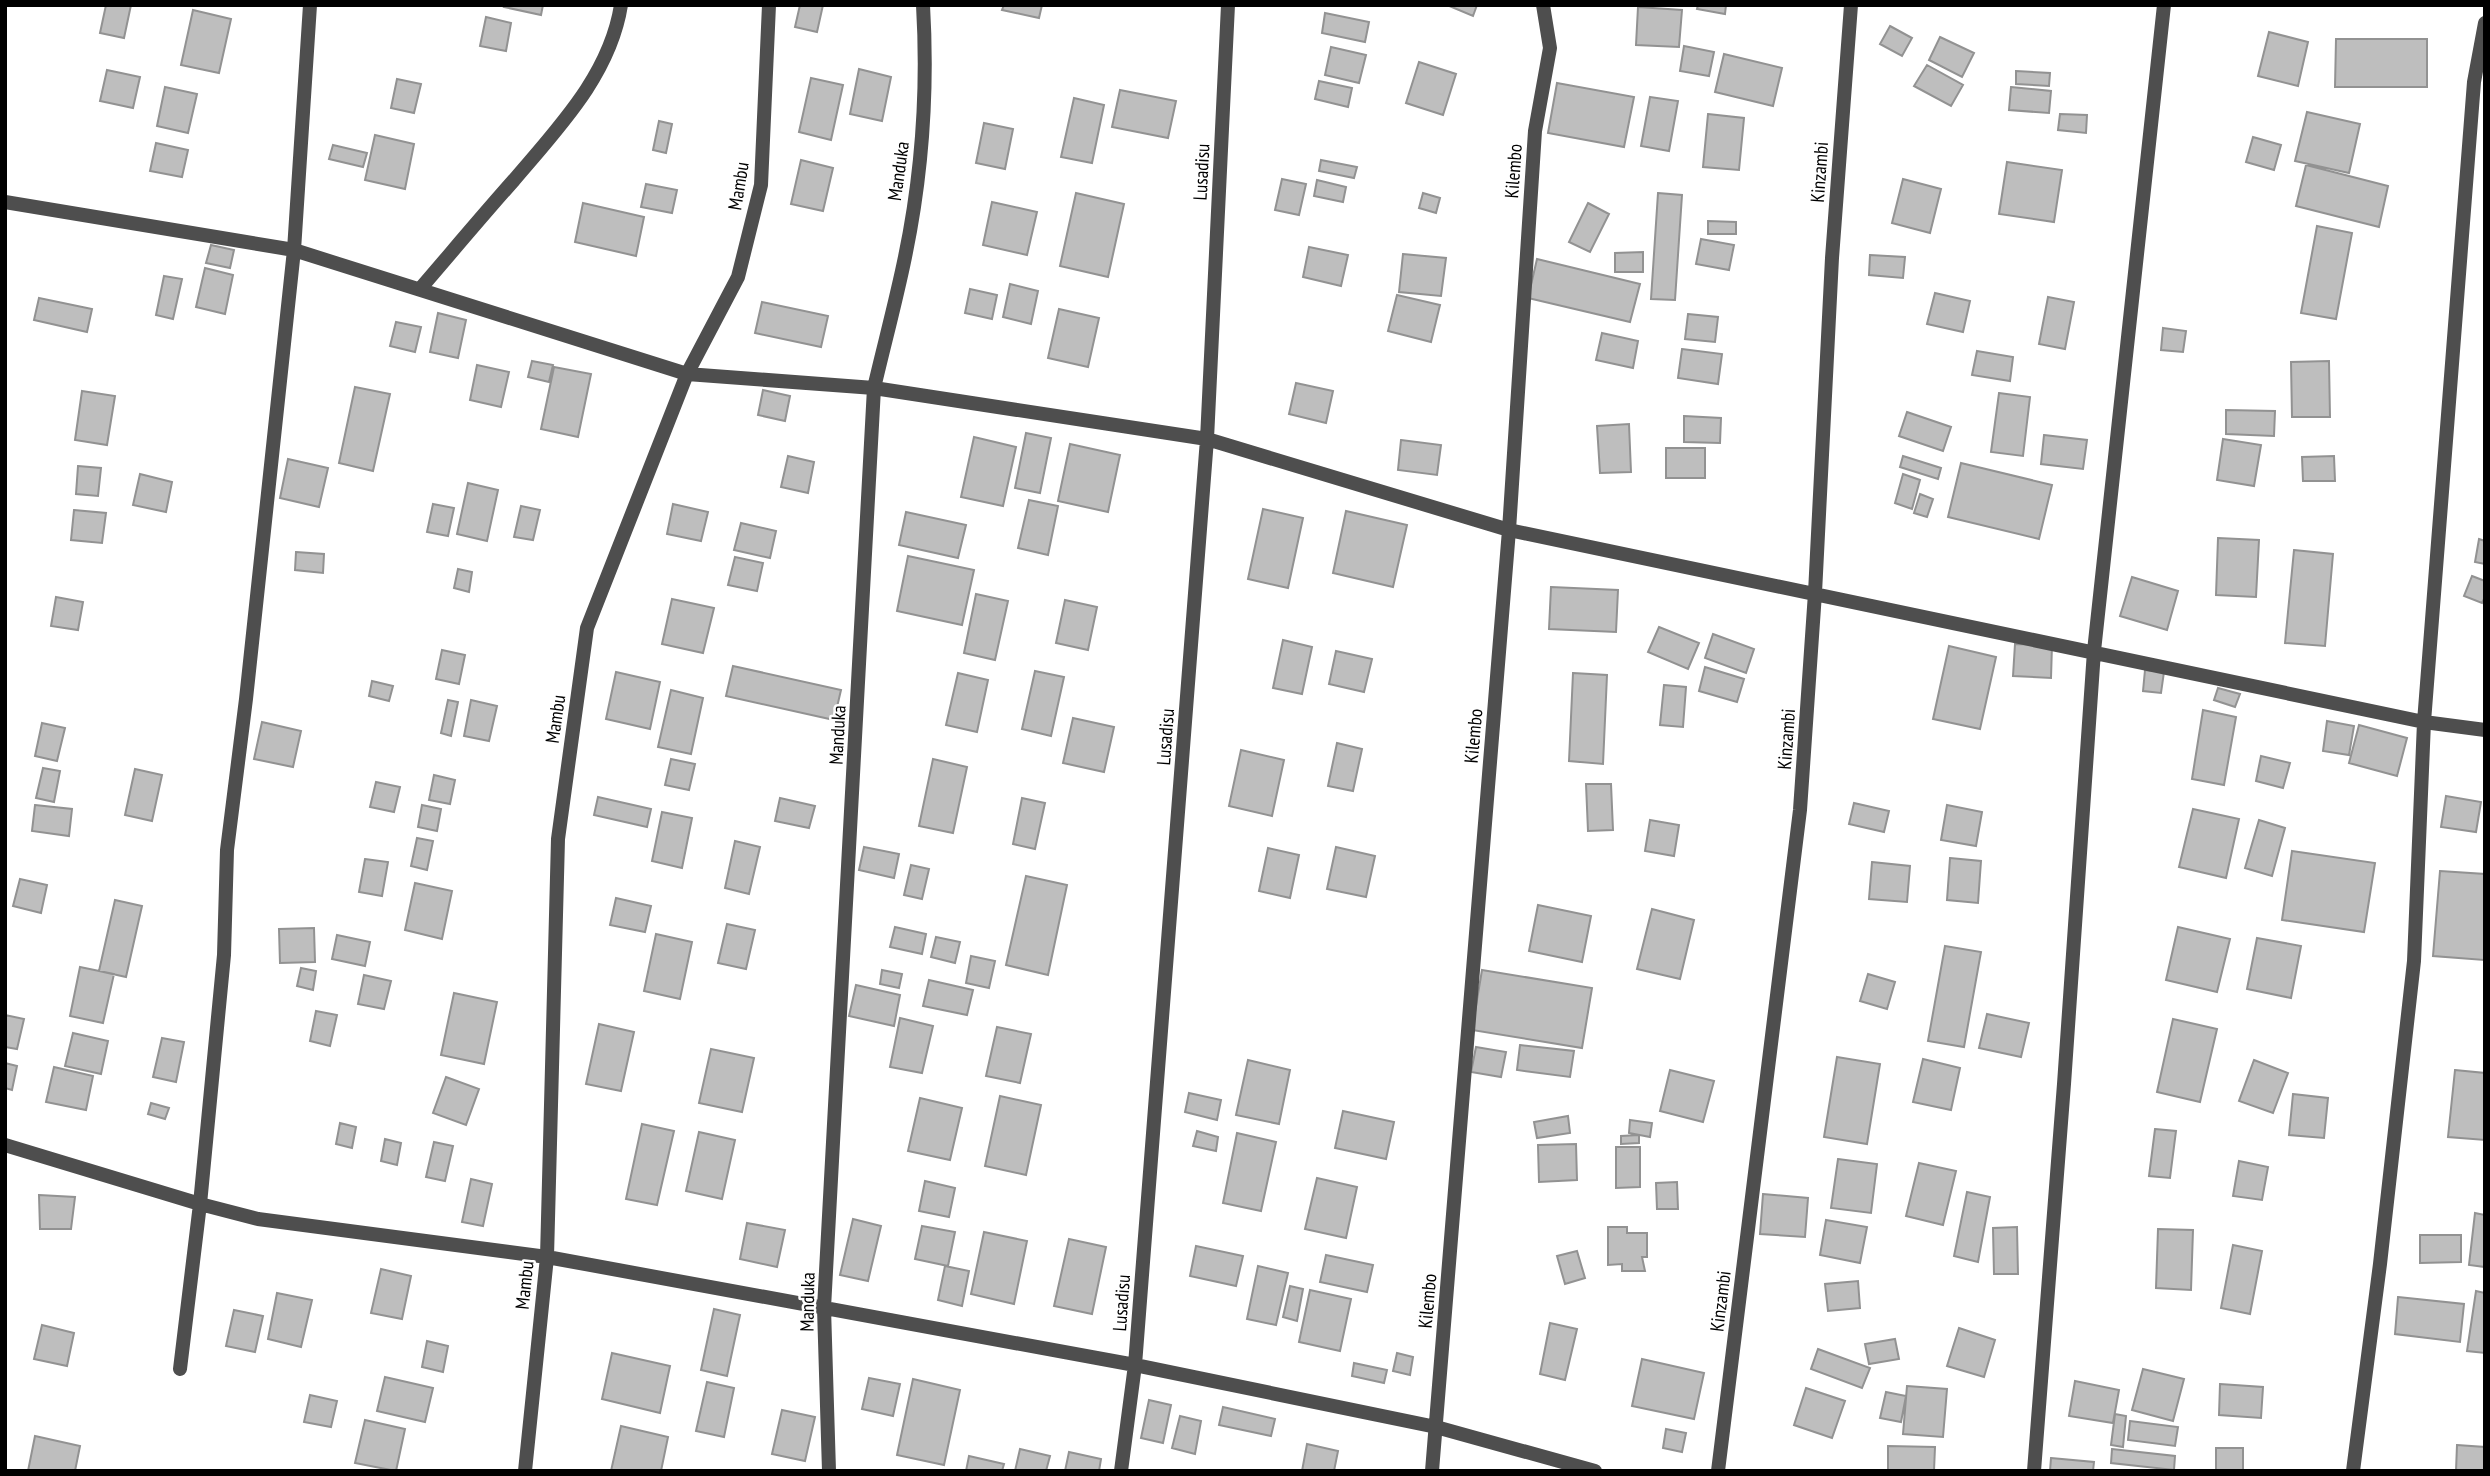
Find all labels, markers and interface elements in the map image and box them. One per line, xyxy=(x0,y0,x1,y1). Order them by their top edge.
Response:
street label: Manduka xyxy=(882,140,914,202)
street label: Kinzambi xyxy=(1805,141,1833,203)
street label: Lusadisu xyxy=(1188,143,1214,201)
street label: Kilembo xyxy=(1499,143,1527,199)
street label: Mambu xyxy=(722,160,754,212)
street label: Mambu xyxy=(540,693,570,745)
street label: Manduka xyxy=(823,705,851,765)
street label: Lusadisu xyxy=(1151,708,1179,766)
street label: Kilembo xyxy=(1459,708,1487,764)
street label: Kinzambi xyxy=(1772,708,1800,770)
street label: Mambu xyxy=(510,1260,538,1310)
street label: Kinzambi xyxy=(1704,1269,1736,1333)
street label: Manduka xyxy=(794,1272,820,1332)
street label: Kilembo xyxy=(1413,1273,1441,1329)
street label: Lusadisu xyxy=(1107,1274,1135,1332)

